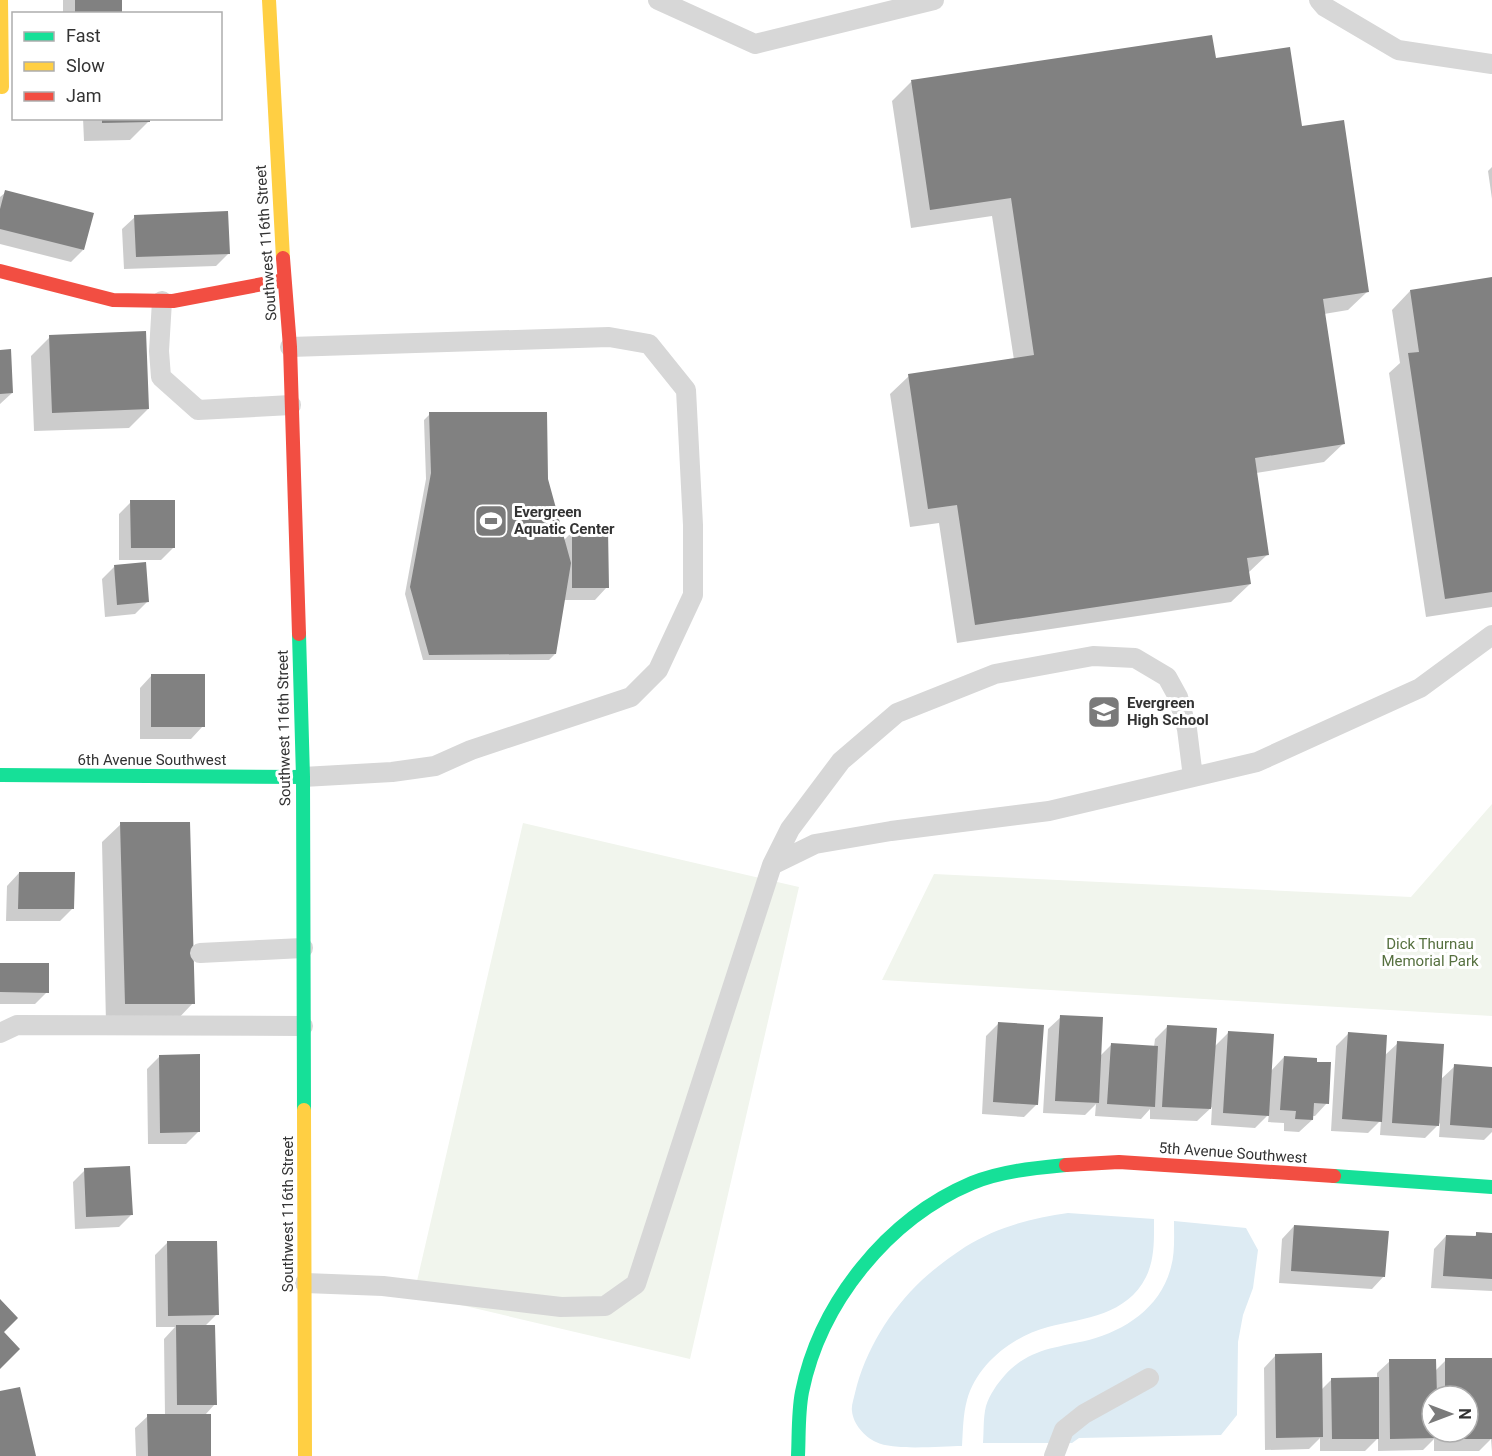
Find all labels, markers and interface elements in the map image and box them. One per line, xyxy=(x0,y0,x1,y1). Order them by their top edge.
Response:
legend xyxy=(12,12,222,120)
text: Fast xyxy=(66,25,101,46)
text: Slow xyxy=(66,55,105,76)
text: Jam xyxy=(66,85,102,106)
street label: Southwest 116th Street xyxy=(252,164,280,322)
sports icon: Evergreen Aquatic Center xyxy=(473,503,509,539)
place label: Evergreen Aquatic Center xyxy=(514,503,615,538)
street label: Southwest 116th Street xyxy=(274,650,294,806)
school or university icon: Evergreen High School xyxy=(1086,694,1122,730)
place label: Evergreen High School xyxy=(1127,694,1209,729)
street label: 6th Avenue Southwest xyxy=(78,751,227,769)
park label: Dick Thurnau Memorial Park xyxy=(1381,935,1479,970)
street label: Southwest 116th Street xyxy=(279,1136,297,1292)
street label: 5th Avenue Southwest xyxy=(1158,1139,1308,1167)
north arrow xyxy=(1420,1384,1480,1444)
text: N xyxy=(1455,1408,1474,1420)

